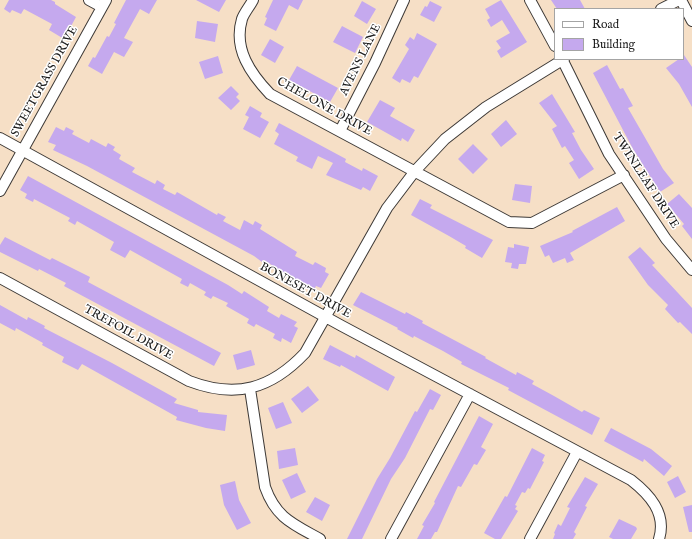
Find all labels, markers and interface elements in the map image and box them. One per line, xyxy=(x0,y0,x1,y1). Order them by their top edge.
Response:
legend xyxy=(554,8,684,60)
text: Road xyxy=(592,17,619,32)
street label: AVENS LANE xyxy=(337,22,385,98)
street label: SWEETGRASS DRIVE xyxy=(9,24,81,140)
text: Building xyxy=(592,37,635,52)
street label: CHELONE DRIVE xyxy=(274,75,374,139)
street label: TWINLEAF DRIVE xyxy=(609,131,681,231)
street label: BONESET DRIVE xyxy=(257,260,353,322)
street label: TREFOIL DRIVE xyxy=(81,303,175,363)

